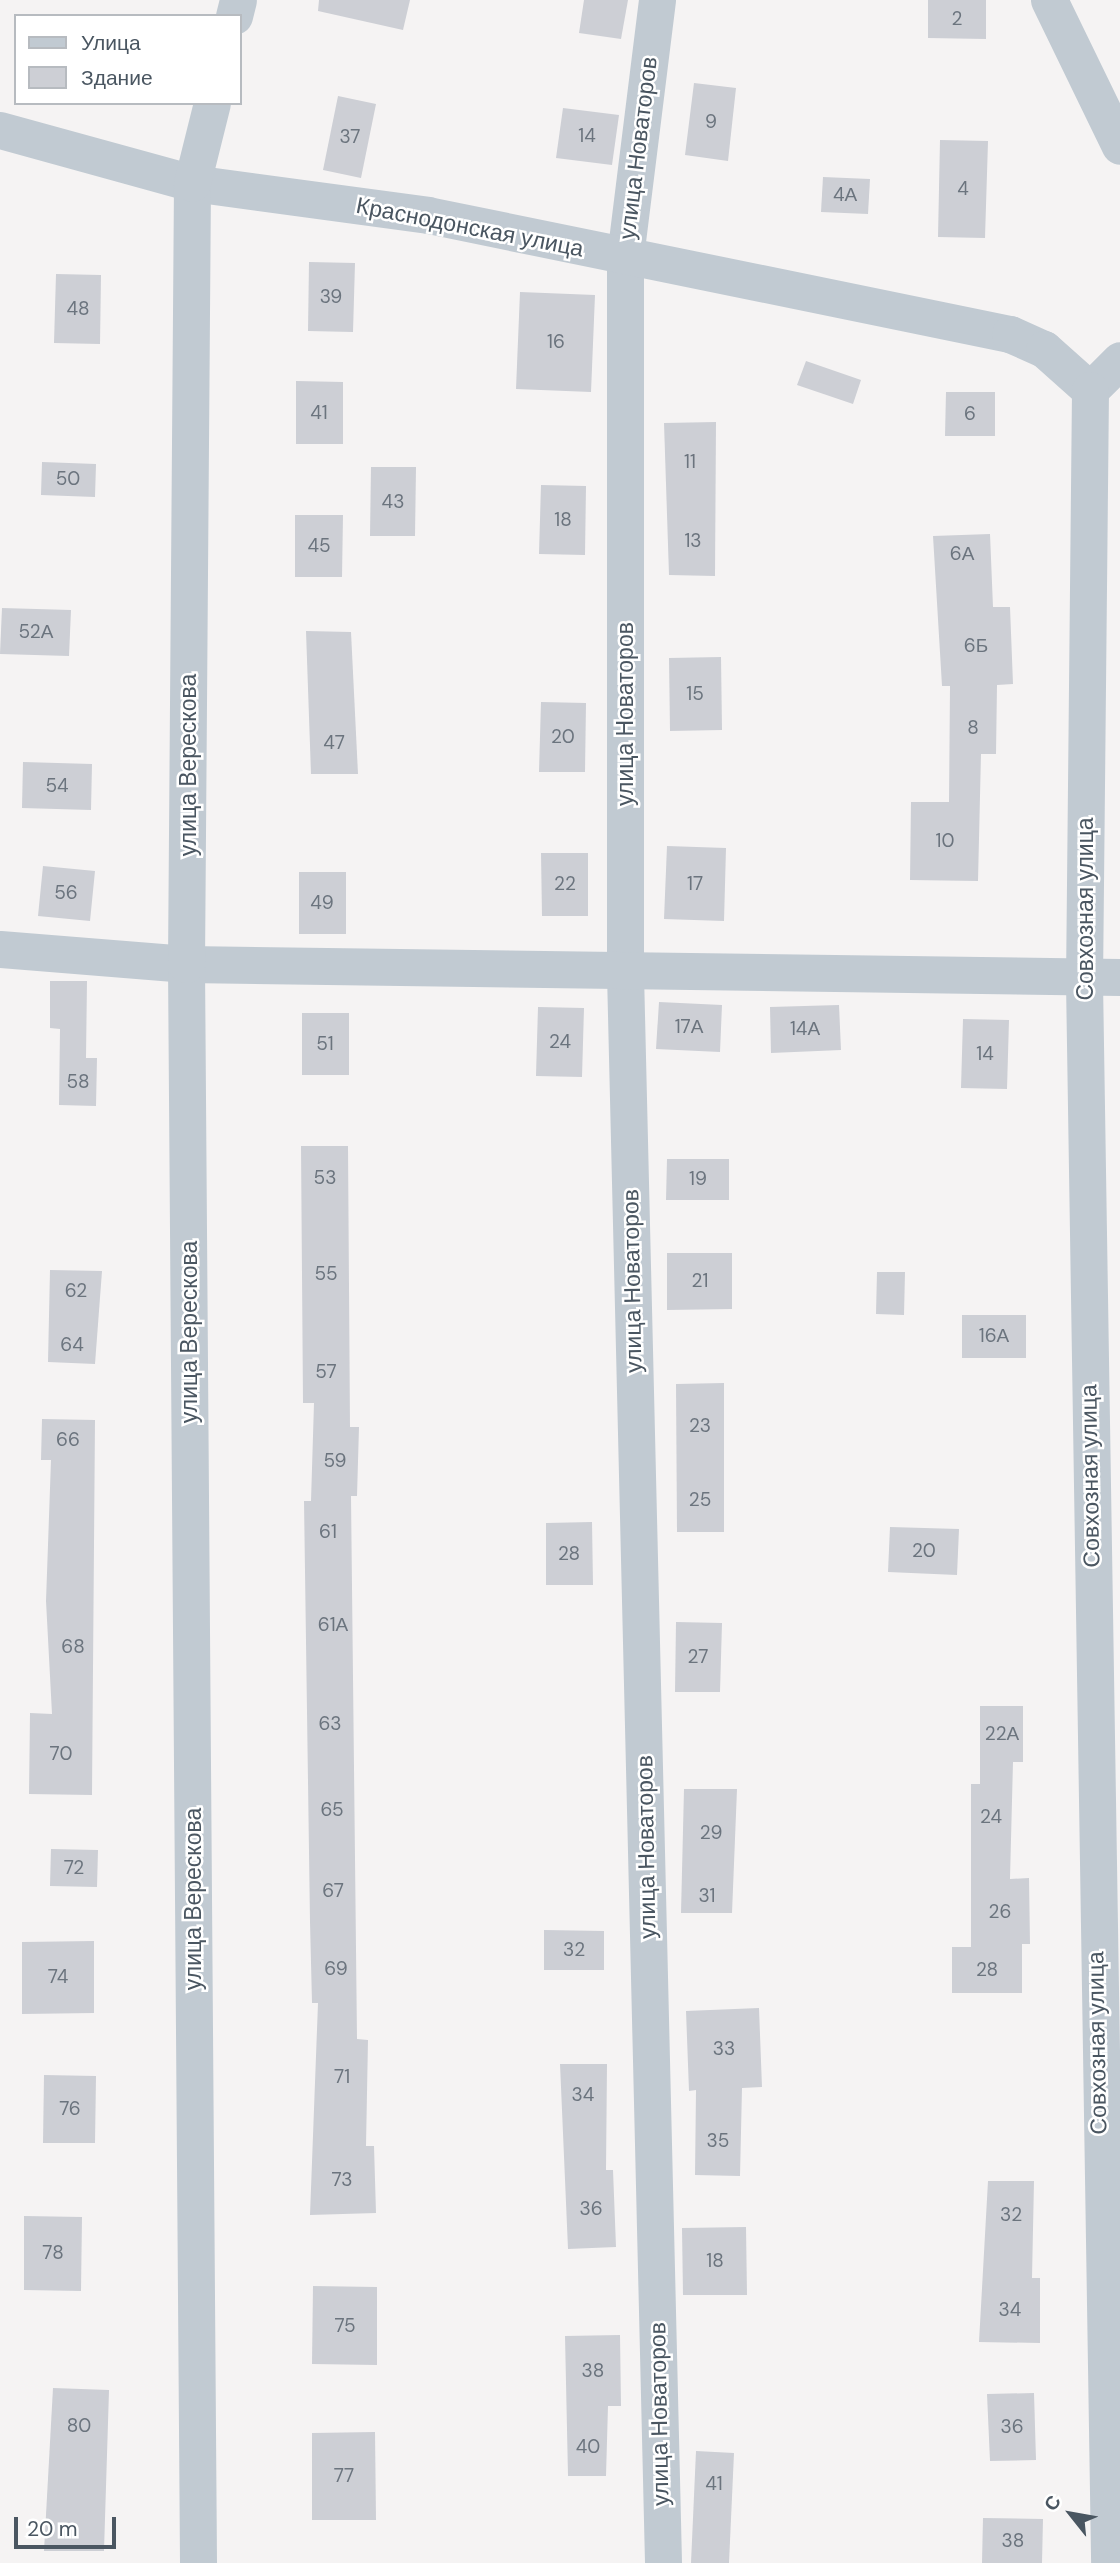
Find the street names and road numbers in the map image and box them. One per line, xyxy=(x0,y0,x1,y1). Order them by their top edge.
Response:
street label: улица Новаторов xyxy=(613,55,663,241)
street label: Краснодонская улица xyxy=(354,191,586,263)
street label: улица Новаторов xyxy=(611,622,639,806)
street label: улица Верескова xyxy=(174,674,202,856)
street label: Совхозная улица xyxy=(1071,817,1099,1001)
street label: улица Новаторов xyxy=(617,1189,647,1373)
street label: улица Верескова xyxy=(175,1241,203,1423)
street label: Совхозная улица xyxy=(1075,1384,1105,1568)
street label: улица Новаторов xyxy=(631,1755,661,1939)
street label: улица Верескова xyxy=(179,1808,207,1990)
street label: Совхозная улица xyxy=(1082,1951,1112,2135)
street label: улица Новаторов xyxy=(644,2322,674,2506)

